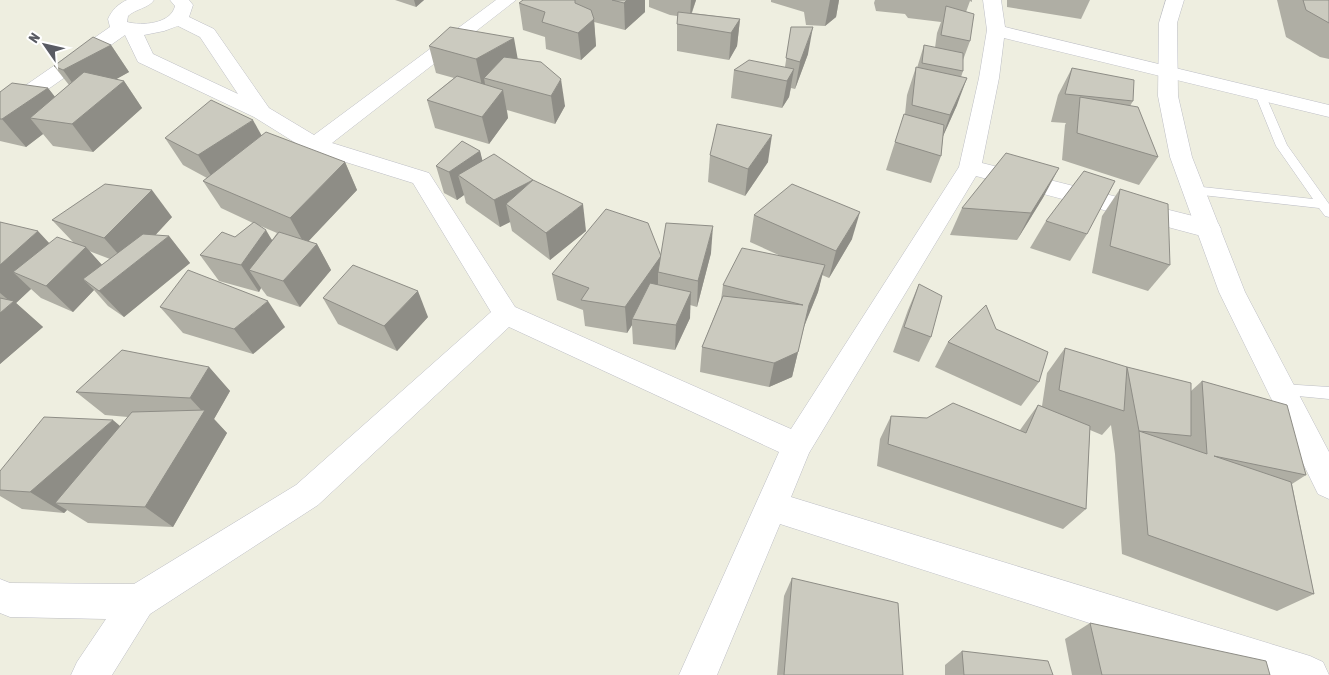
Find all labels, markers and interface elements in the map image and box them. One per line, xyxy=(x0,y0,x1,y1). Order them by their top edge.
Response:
north arrow xyxy=(20,20,70,70)
text: N xyxy=(25,30,43,46)

